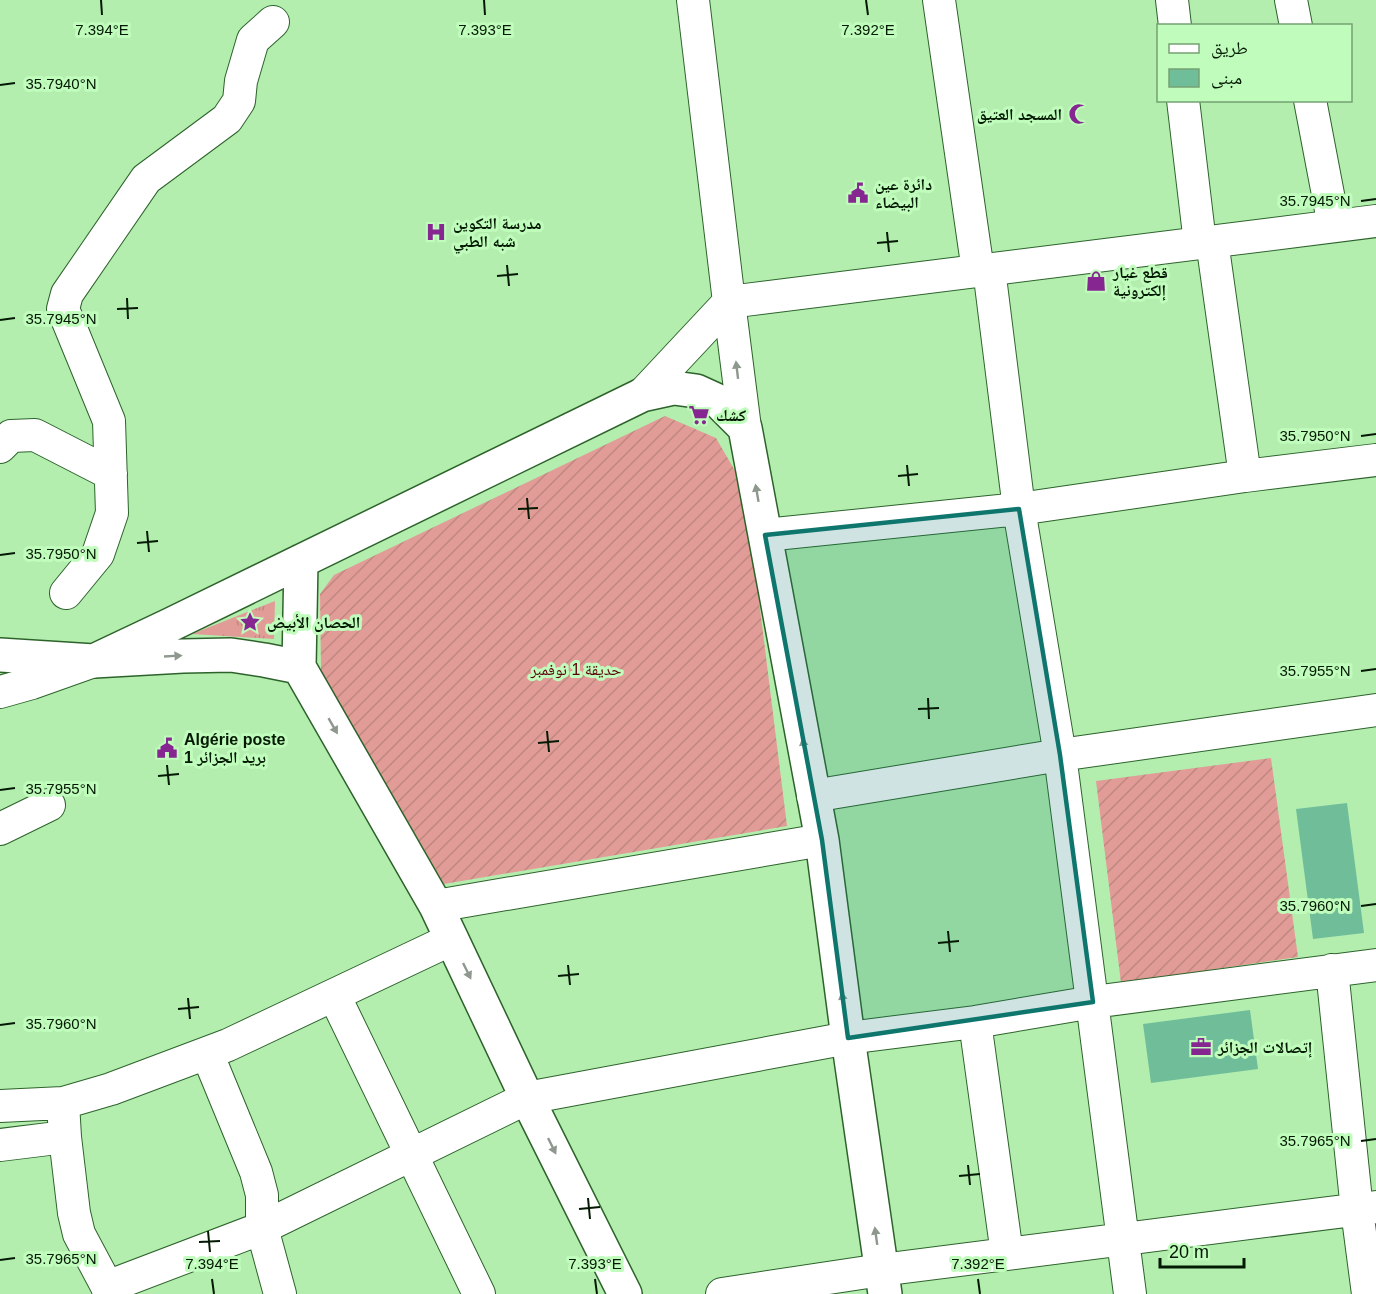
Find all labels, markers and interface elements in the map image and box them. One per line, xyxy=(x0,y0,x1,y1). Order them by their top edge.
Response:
text: 7.394°E xyxy=(75,21,129,38)
text: 7.393°E xyxy=(458,21,512,38)
text: 7.392°E xyxy=(841,21,895,38)
legend xyxy=(1157,24,1352,102)
text: طريق xyxy=(1211,38,1248,59)
text: مبنى xyxy=(1211,68,1242,89)
text: 35.7940°N xyxy=(25,75,97,92)
mosque icon: المسجد العتيق xyxy=(1067,102,1091,126)
place label: المسجد العتيق xyxy=(977,106,1062,124)
place label: دائرة عين البيضاء xyxy=(875,176,932,212)
public building icon: دائرة عين البيضاء xyxy=(846,181,870,205)
text: 35.7945°N xyxy=(1279,192,1351,209)
place label: مدرسة التكوين شبه الطبي xyxy=(453,215,542,254)
hospital icon: مدرسة التكوين شبه الطبي xyxy=(424,220,448,244)
place label: قطع غيار إلكترونية xyxy=(1112,264,1168,301)
shop icon: قطع غيار إلكترونية xyxy=(1084,269,1108,293)
text: 35.7945°N xyxy=(25,310,97,327)
one-way arrow xyxy=(733,361,742,380)
supermarket icon: كشك xyxy=(687,403,711,427)
place label: كشك xyxy=(716,407,746,424)
text: 35.7950°N xyxy=(1279,427,1351,444)
one-way arrow xyxy=(752,483,761,502)
text: 35.7950°N xyxy=(25,545,97,562)
place icon: الحصان الأبيض xyxy=(238,610,262,634)
place label: الحصان الأبيض xyxy=(267,614,360,632)
one-way arrow xyxy=(164,652,183,661)
park label: حديقة 1 نوفمبر xyxy=(530,661,621,679)
text: 35.7955°N xyxy=(1279,662,1351,679)
one-way arrow xyxy=(328,718,338,735)
place label: Algérie poste 1 بريد الجزائر xyxy=(184,731,285,767)
public building icon: Algérie poste 1 بريد الجزائر xyxy=(155,736,179,760)
one-way arrow xyxy=(799,737,808,756)
text: 35.7955°N xyxy=(25,780,97,797)
text: 35.7960°N xyxy=(1279,897,1351,914)
one-way arrow xyxy=(462,962,471,979)
one-way arrow xyxy=(838,992,848,1011)
text: 35.7960°N xyxy=(25,1015,97,1032)
office icon: إتصالات الجزائر xyxy=(1189,1035,1213,1059)
place label: إتصالات الجزائر xyxy=(1217,1039,1312,1058)
text: 35.7965°N xyxy=(1279,1132,1351,1149)
one-way arrow xyxy=(547,1138,556,1155)
one-way arrow xyxy=(872,1227,881,1246)
scale bar xyxy=(1160,1231,1244,1269)
text: 20 m xyxy=(1169,1242,1209,1262)
text: 35.7965°N xyxy=(25,1250,97,1267)
text: 7.394°E xyxy=(185,1255,239,1272)
text: 7.393°E xyxy=(568,1255,622,1272)
text: 7.392°E xyxy=(951,1255,1005,1272)

